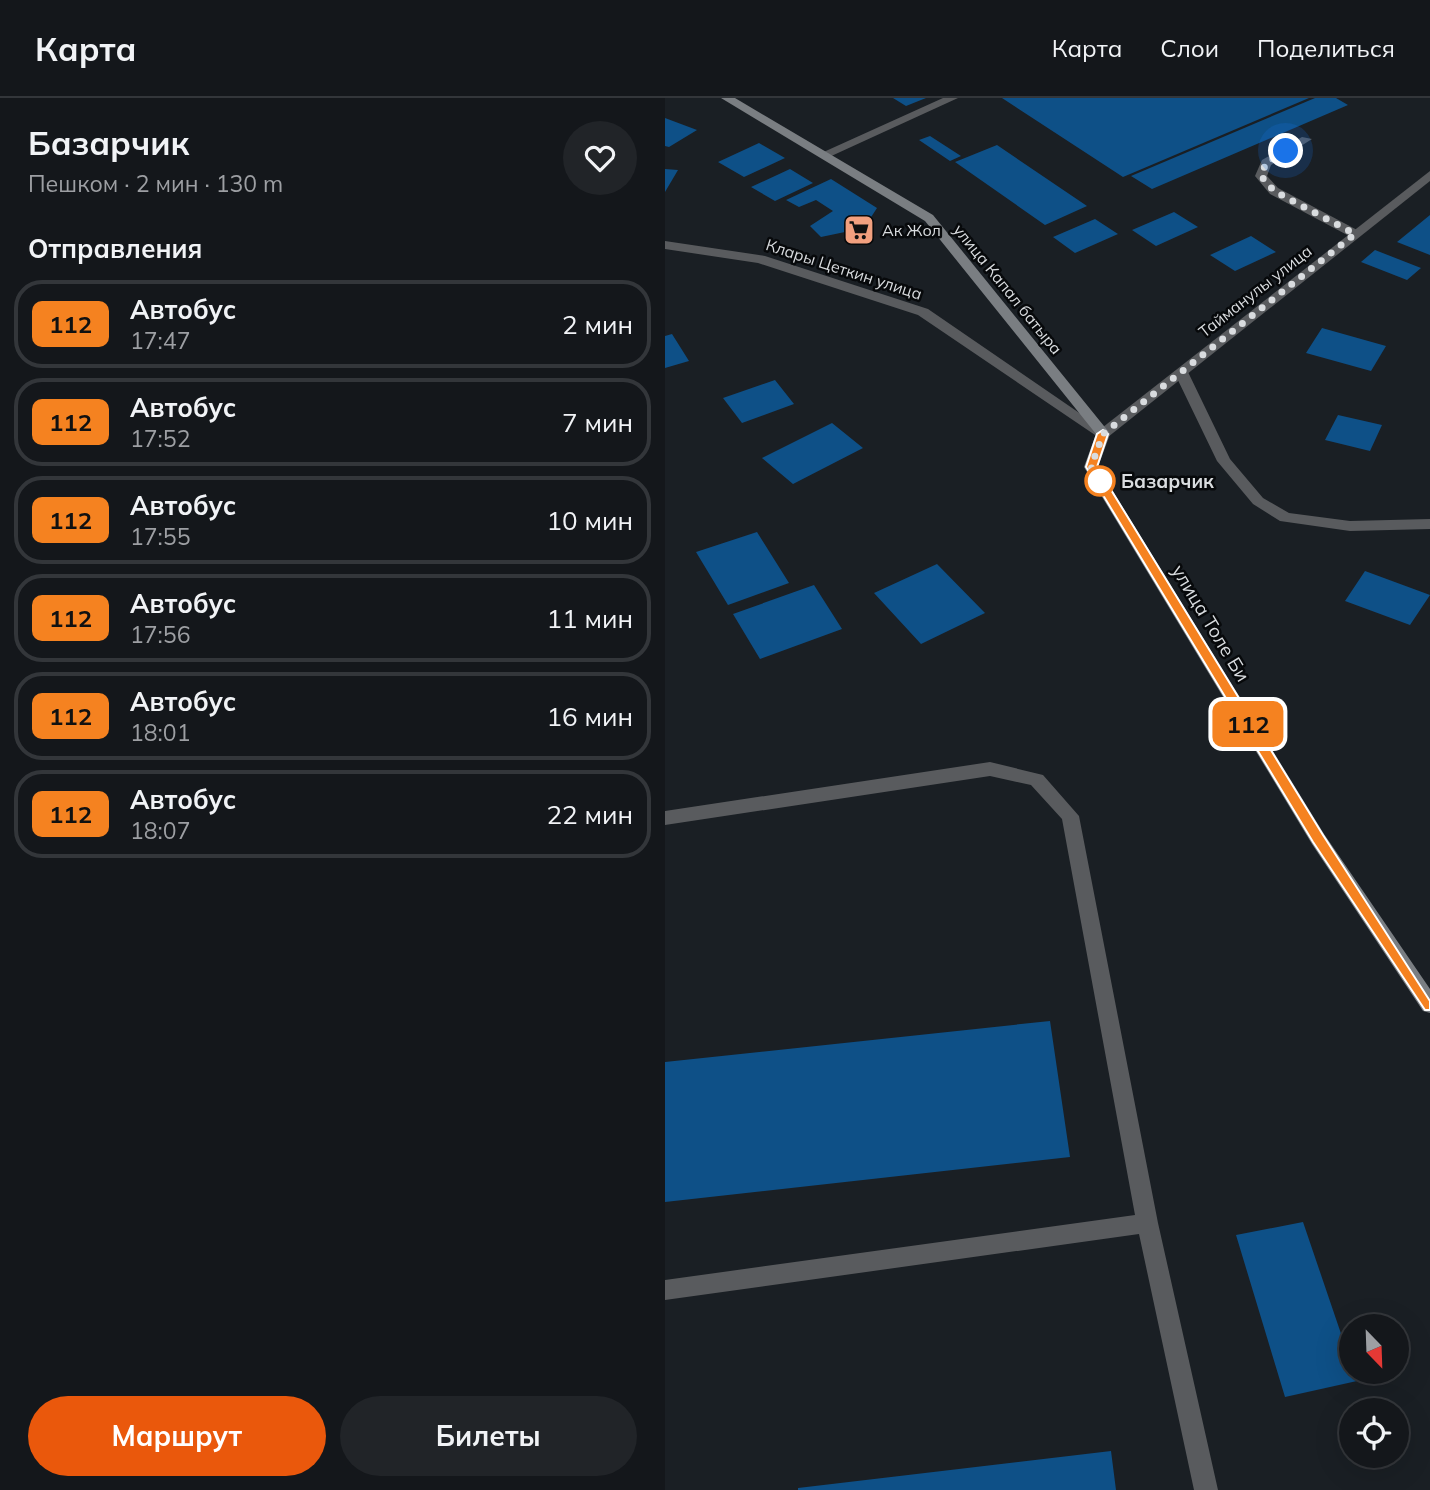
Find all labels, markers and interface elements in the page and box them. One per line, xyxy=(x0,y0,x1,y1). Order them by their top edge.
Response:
text: Карта xyxy=(35,28,137,69)
text: Карта xyxy=(1052,33,1122,63)
text: Слои xyxy=(1160,33,1219,63)
text: Поделиться xyxy=(1257,33,1395,63)
button: heart xyxy=(563,121,637,195)
text: Базарчик xyxy=(28,122,189,163)
your location xyxy=(1268,133,1303,168)
text: Пешком · 2 мин · 130 m xyxy=(28,169,283,198)
supermarket icon: Ак Жол xyxy=(842,213,876,247)
place label: Ак Жол xyxy=(882,220,941,240)
street label: улица Капал батыра xyxy=(949,220,1067,358)
text: Отправления xyxy=(28,232,202,265)
street label: Клары Цеткин улица xyxy=(763,234,925,304)
street label: Тайманулы улица xyxy=(1194,241,1316,341)
text: Автобус xyxy=(130,293,236,326)
text: 2 мин xyxy=(562,308,633,341)
text: 112 xyxy=(49,309,92,339)
text: 17:47 xyxy=(130,326,190,355)
text: Автобус xyxy=(130,391,236,424)
text: 7 мин xyxy=(562,406,633,439)
text: 112 xyxy=(49,407,92,437)
text: 17:52 xyxy=(130,424,190,453)
marker: Базарчик xyxy=(1085,466,1115,496)
place label: Базарчик xyxy=(1121,469,1214,493)
text: Автобус xyxy=(130,489,236,522)
text: 10 мин xyxy=(546,504,633,537)
text: 112 xyxy=(49,505,92,535)
text: 17:55 xyxy=(130,522,190,551)
street label: улица Толе Би xyxy=(1167,560,1255,686)
text: Автобус xyxy=(130,587,236,620)
text: 11 мин xyxy=(546,602,633,635)
text: 112 xyxy=(49,603,92,633)
text: 17:56 xyxy=(130,620,190,649)
text: Автобус xyxy=(130,685,236,718)
text: 16 мин xyxy=(546,700,633,733)
text: 112 xyxy=(49,701,92,731)
line badge: 112 xyxy=(1208,701,1288,747)
text: 112 xyxy=(1226,709,1270,739)
text: 18:01 xyxy=(130,718,190,747)
text: Автобус xyxy=(130,783,236,816)
text: 22 мин xyxy=(546,798,633,831)
text: 112 xyxy=(49,799,92,829)
text: 18:07 xyxy=(130,816,190,845)
north arrow xyxy=(1339,1314,1409,1384)
map controls xyxy=(1339,1314,1409,1468)
button: Маршрут xyxy=(28,1396,326,1476)
button: Билеты xyxy=(340,1396,637,1476)
button: locate xyxy=(1339,1398,1409,1468)

